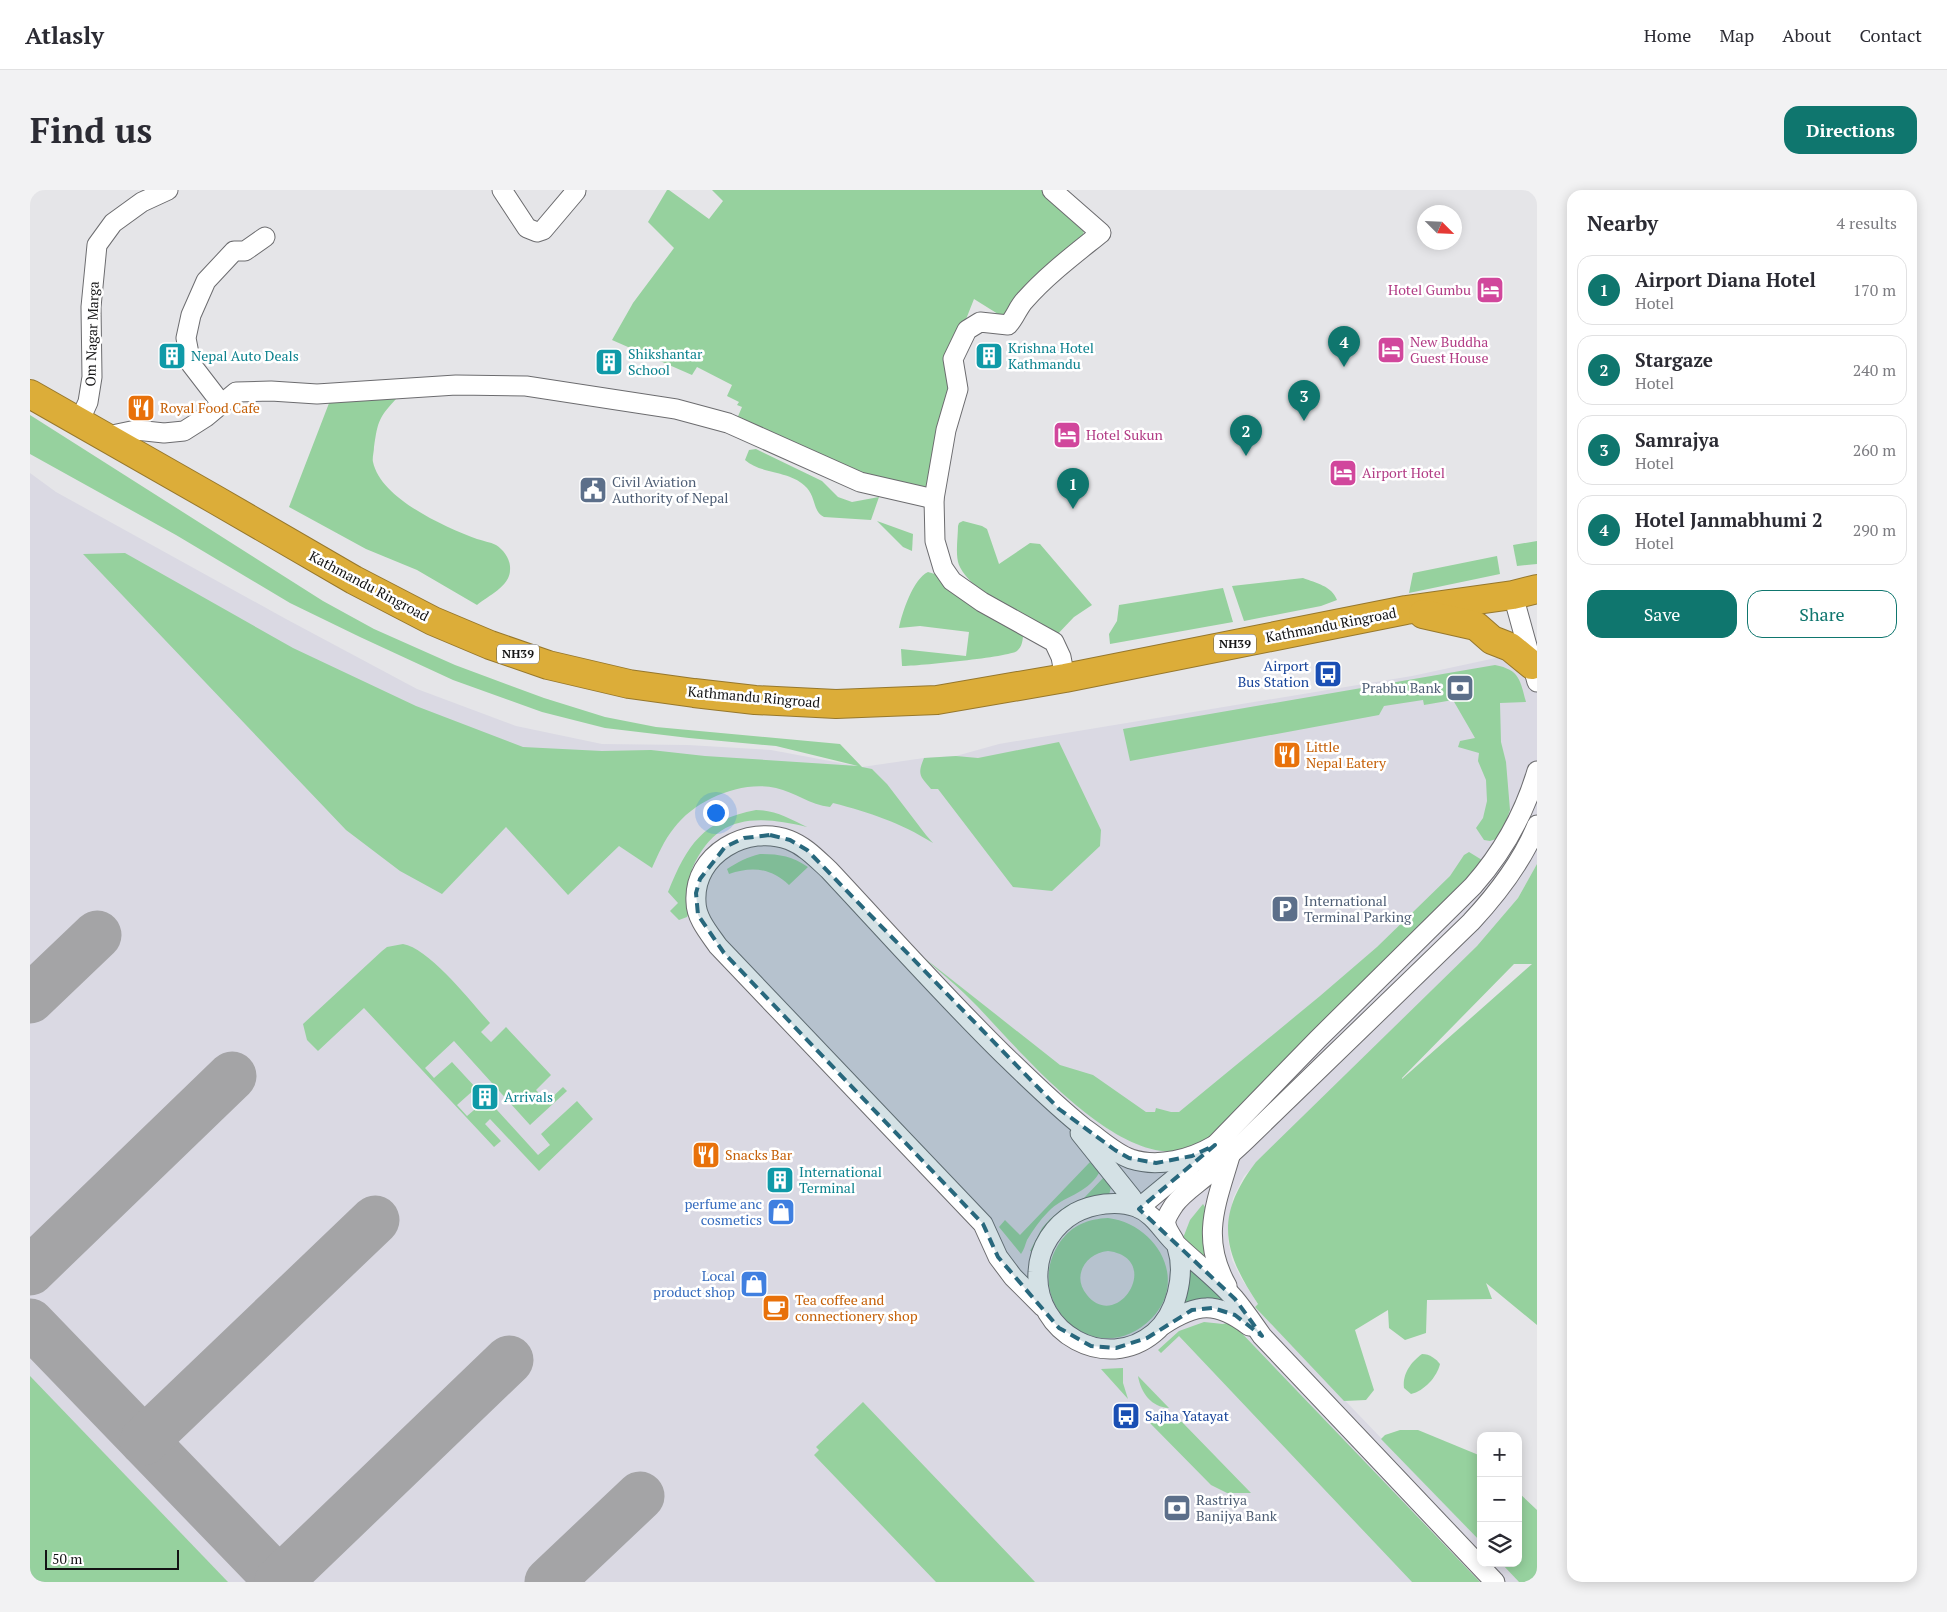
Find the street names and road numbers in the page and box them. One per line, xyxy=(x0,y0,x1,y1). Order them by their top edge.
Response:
street label: Om Nagar Marga xyxy=(80,281,103,387)
street label: Kathmandu Ringroad xyxy=(306,546,433,625)
street label: Kathmandu Ringroad xyxy=(1264,602,1398,647)
road number: NH39 xyxy=(1214,634,1256,654)
road number: NH39 xyxy=(497,644,539,664)
street label: Kathmandu Ringroad xyxy=(687,681,821,712)

